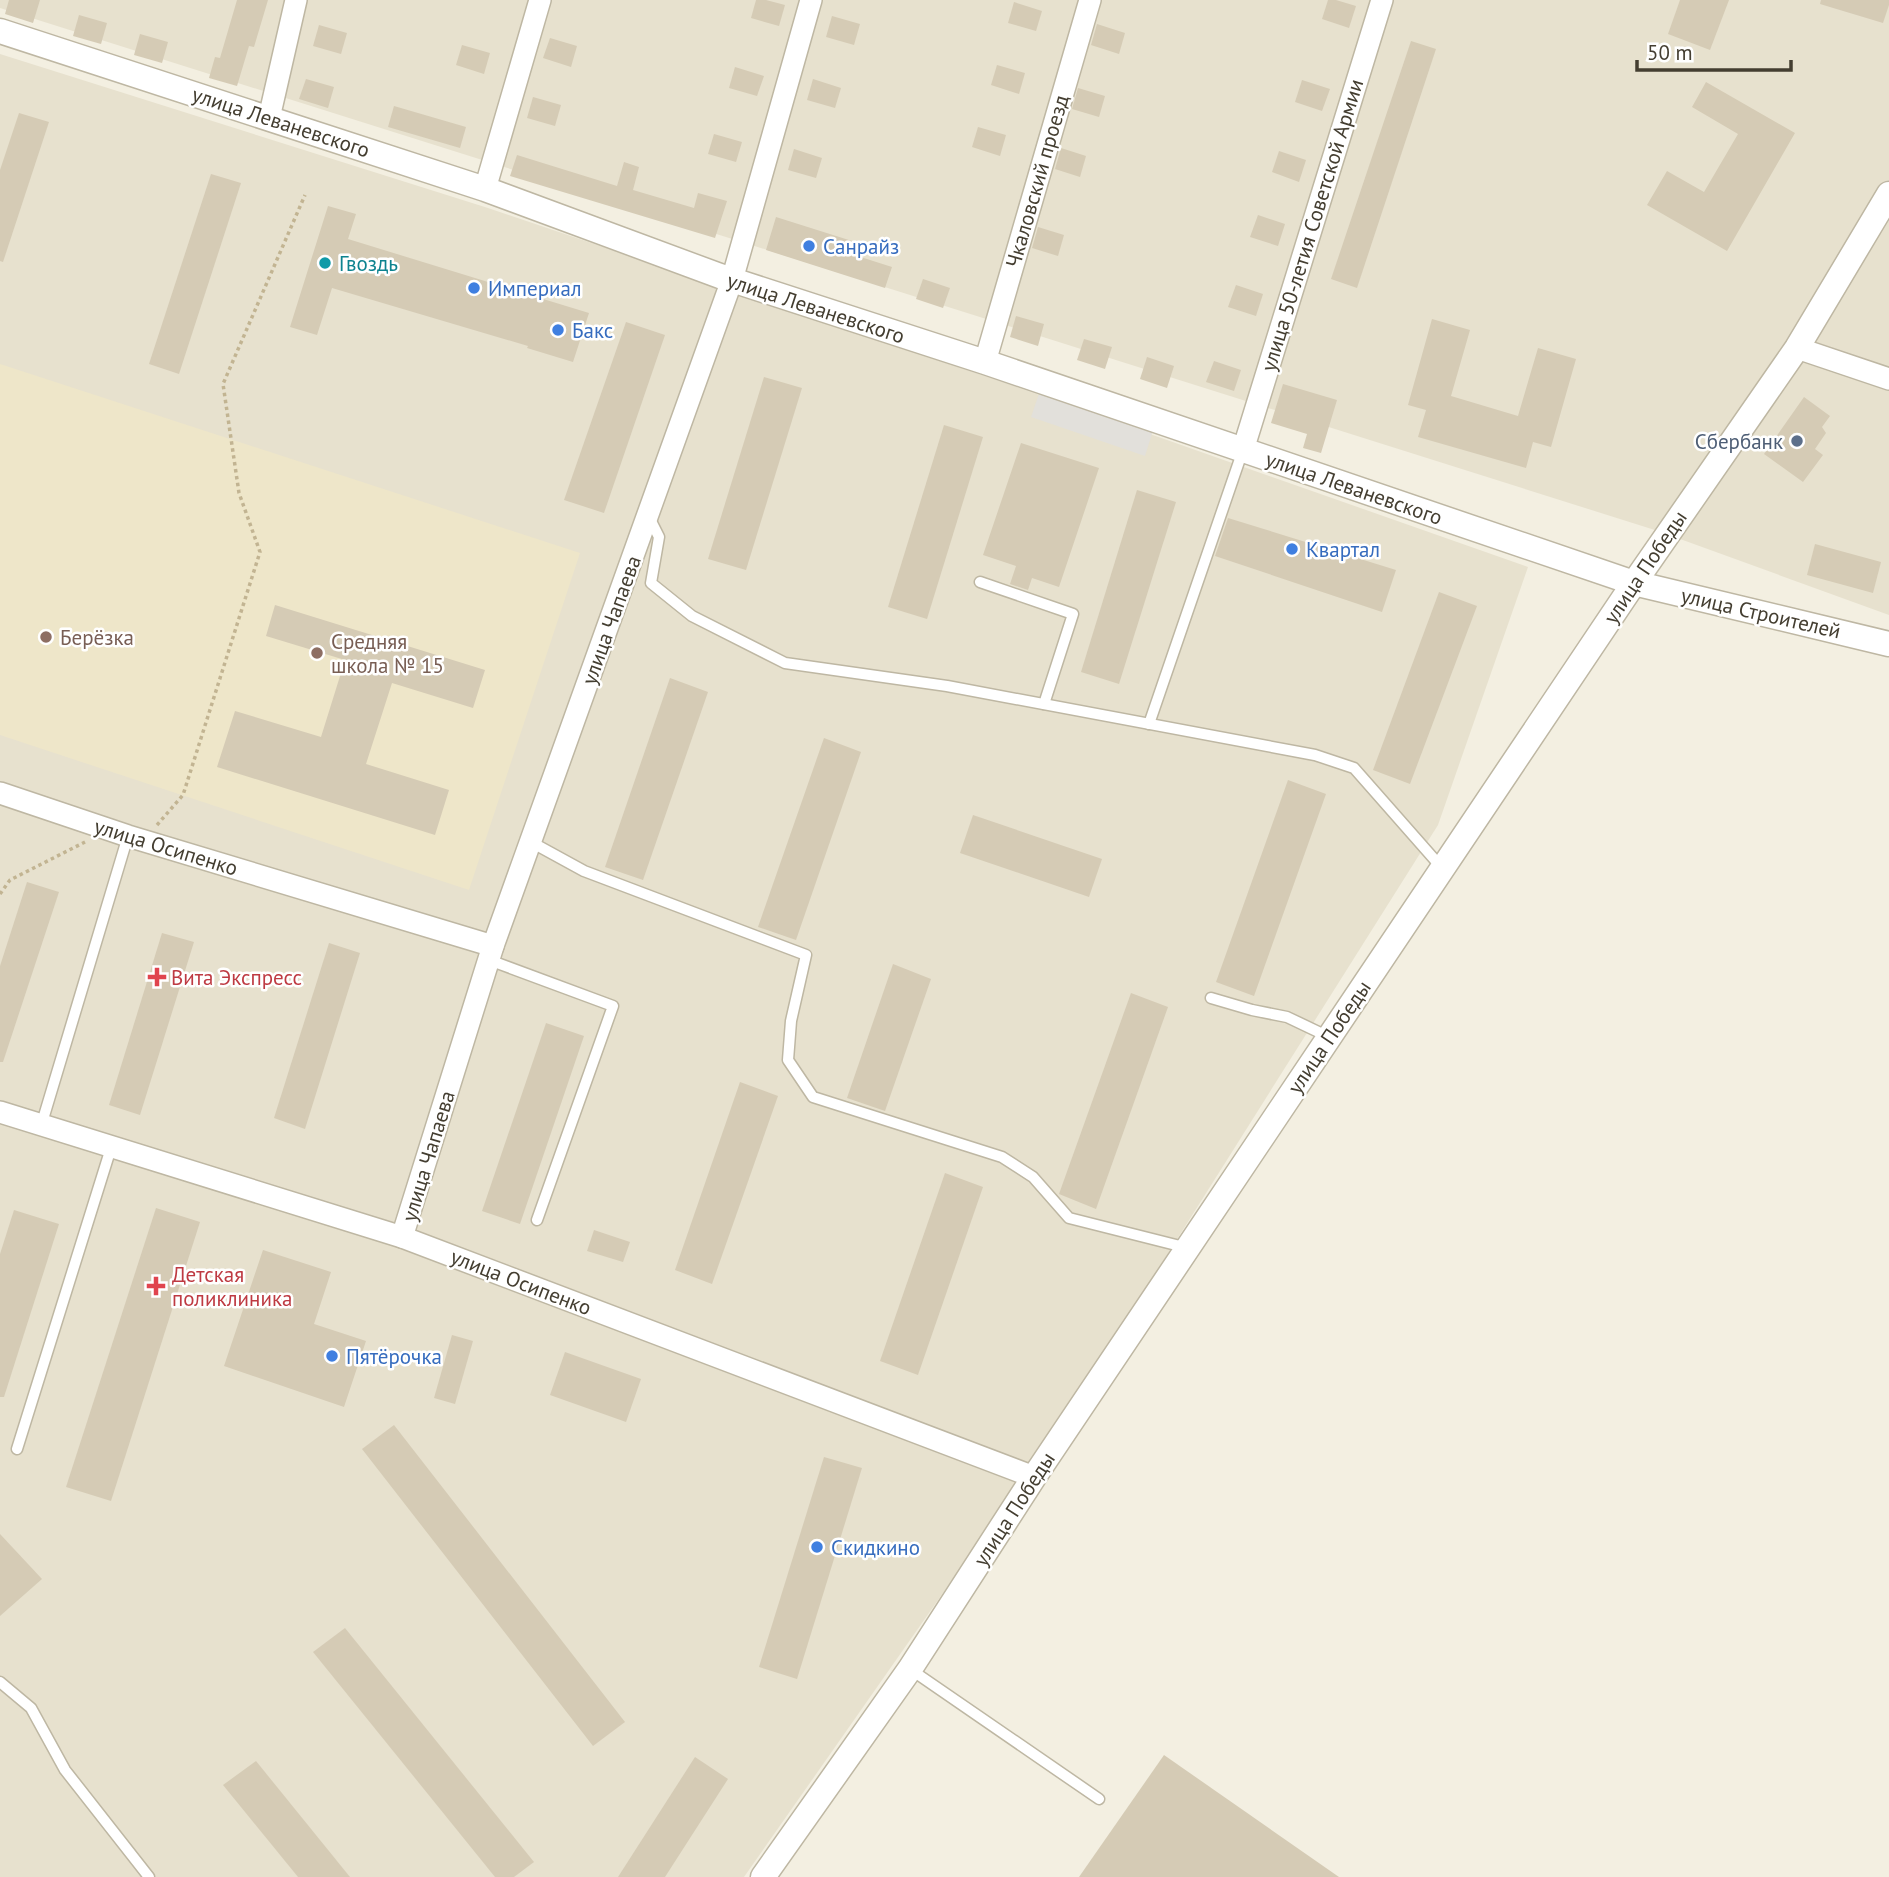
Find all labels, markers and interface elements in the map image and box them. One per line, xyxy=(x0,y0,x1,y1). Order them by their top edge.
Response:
scale bar xyxy=(1637,28,1791,72)
text: 50 m xyxy=(1647,39,1693,66)
street label: улица 50-летия Советской Армии xyxy=(1255,76,1369,374)
street label: улица Леваневского xyxy=(189,81,373,163)
street label: Чкаловский проезд xyxy=(999,91,1075,271)
place label: Санрайз xyxy=(823,233,899,260)
marker: Санрайз xyxy=(801,238,817,254)
place label: Гвоздь xyxy=(339,250,398,277)
marker: Гвоздь xyxy=(317,255,333,271)
street label: улица Леваневского xyxy=(724,267,908,349)
place label: Империал xyxy=(488,275,582,302)
marker: Империал xyxy=(466,280,482,296)
place label: Бакс xyxy=(572,317,613,344)
marker: Бакс xyxy=(550,322,566,338)
place label: Сбербанк xyxy=(1695,428,1783,455)
marker: Сбербанк xyxy=(1789,433,1805,449)
street label: улица Леваневского xyxy=(1262,445,1446,531)
street label: улица Победы xyxy=(1597,505,1693,629)
place label: Квартал xyxy=(1306,536,1380,563)
marker: Квартал xyxy=(1284,541,1300,557)
street label: улица Чапаева xyxy=(575,552,647,688)
street label: улица Строителей xyxy=(1678,582,1844,644)
place label: Берёзка xyxy=(60,624,134,651)
place label: Средняя школа № 15 xyxy=(331,628,444,679)
marker: Берёзка xyxy=(38,629,54,645)
marker: Средняя школа № 15 xyxy=(309,645,325,661)
street label: улица Осипенко xyxy=(91,812,241,882)
place label: Вита Экспресс xyxy=(171,964,302,991)
marker: Вита Экспресс xyxy=(149,969,165,985)
street label: улица Победы xyxy=(1281,975,1377,1099)
street label: улица Чапаева xyxy=(395,1087,461,1225)
street label: улица Осипенко xyxy=(447,1243,595,1321)
place label: Детская поликлиника xyxy=(172,1261,292,1312)
marker: Детская поликлиника xyxy=(146,1276,166,1296)
place label: Пятёрочка xyxy=(346,1343,442,1370)
marker: Пятёрочка xyxy=(324,1348,340,1364)
street label: улица Победы xyxy=(967,1447,1061,1571)
place label: Скидкино xyxy=(831,1534,920,1561)
marker: Скидкино xyxy=(809,1539,825,1555)

